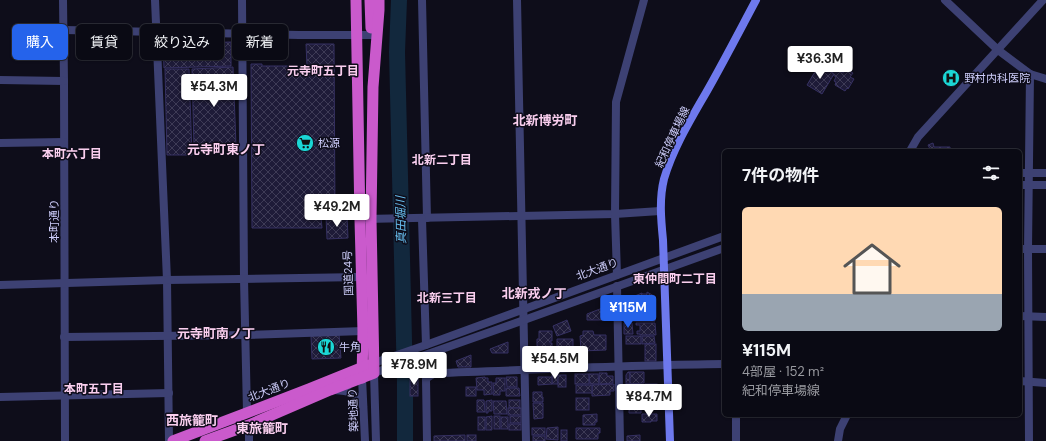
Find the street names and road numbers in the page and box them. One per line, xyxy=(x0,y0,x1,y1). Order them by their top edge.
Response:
street label: 紀和停車場線 xyxy=(652,104,692,170)
street label: 本町通り xyxy=(47,199,61,243)
street label: 国道24号 xyxy=(340,250,356,296)
street label: 北大通り xyxy=(574,255,620,283)
street label: 北大通り xyxy=(246,376,292,404)
street label: 築地通り xyxy=(345,388,361,432)

